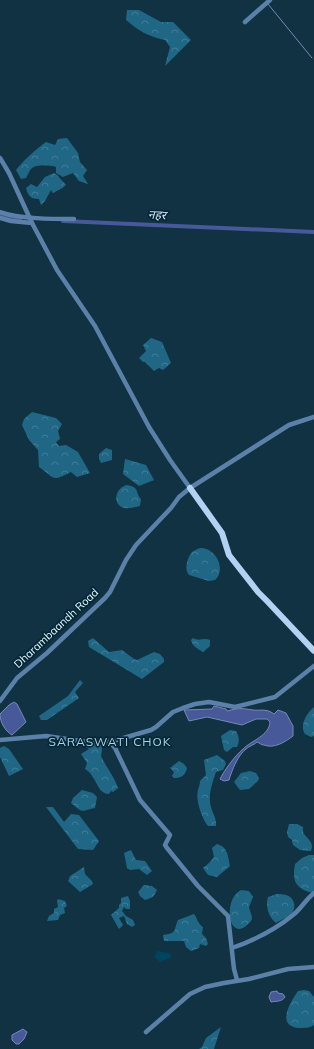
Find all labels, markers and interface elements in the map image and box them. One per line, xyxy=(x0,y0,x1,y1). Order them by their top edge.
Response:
water label: नहर xyxy=(148,207,168,223)
street label: Dharambaandh Road xyxy=(11,585,101,671)
district label: SARASWATI CHOK xyxy=(49,734,171,749)

